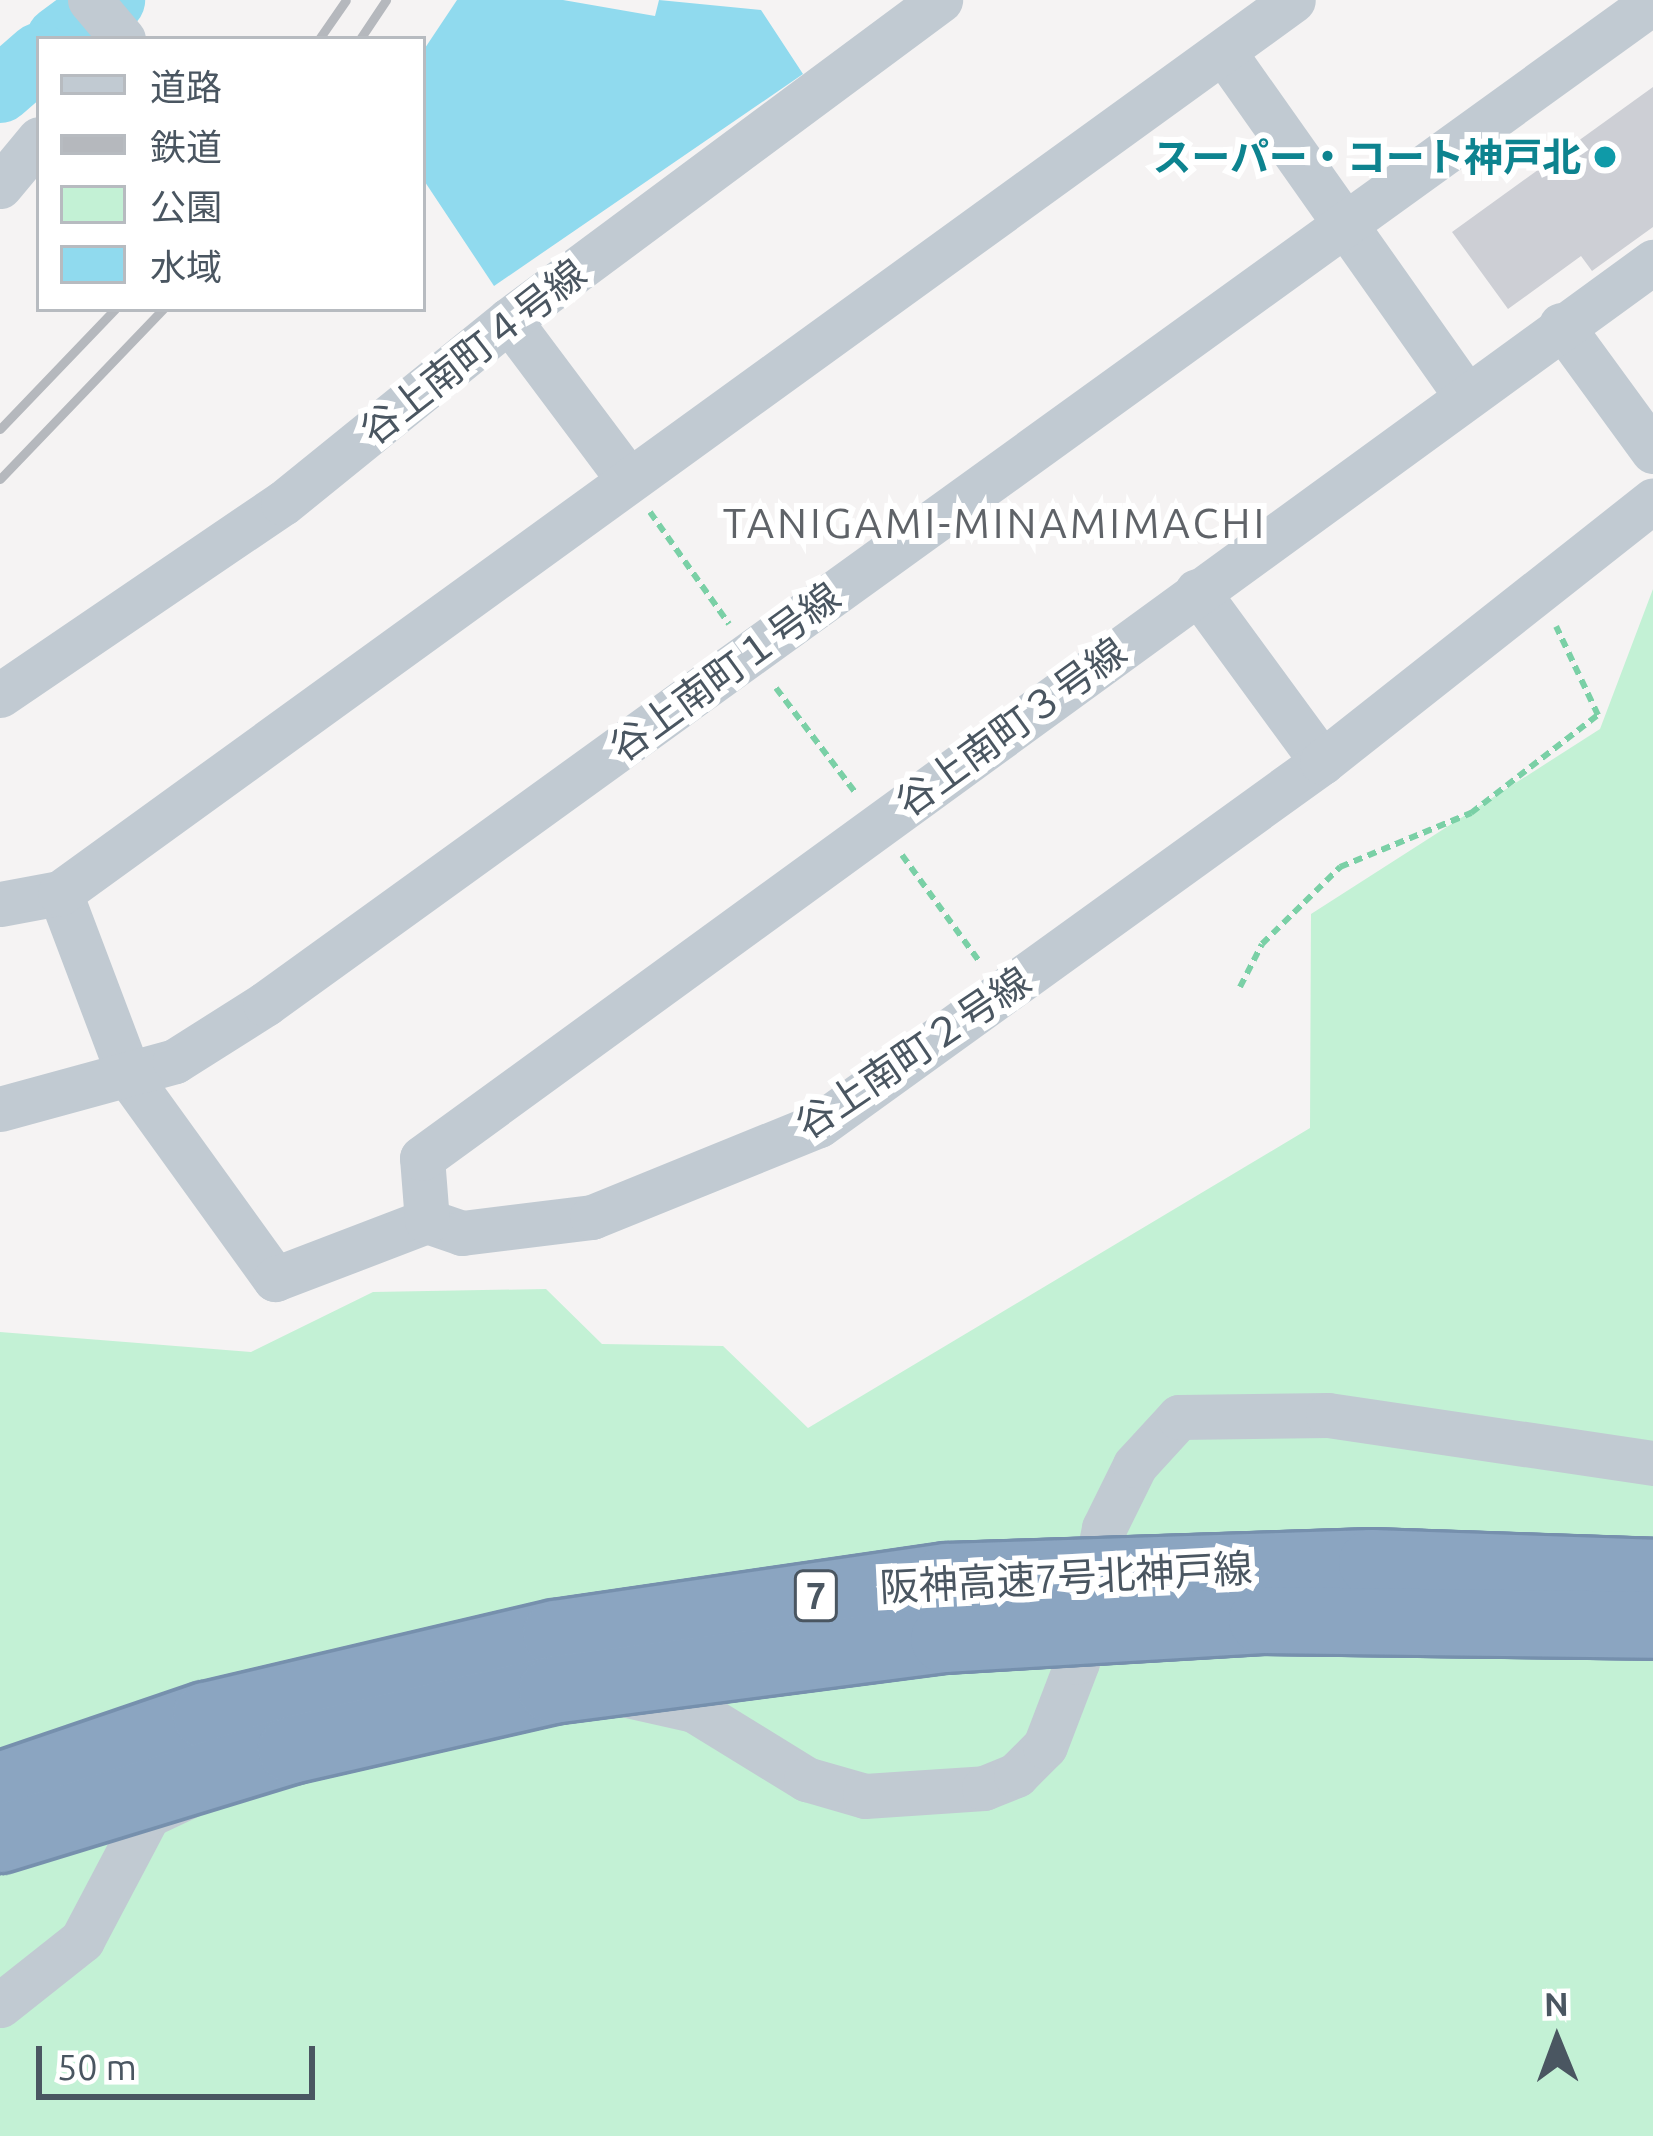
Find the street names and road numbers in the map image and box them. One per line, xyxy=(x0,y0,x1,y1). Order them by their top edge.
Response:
street label: 谷上南町４号線 xyxy=(351,250,595,454)
street label: 谷上南町１号線 xyxy=(601,573,849,771)
street label: 谷上南町３号線 xyxy=(887,628,1135,826)
street label: 谷上南町２号線 xyxy=(787,957,1039,1149)
street label: 阪神高速7号北神戸線 xyxy=(879,1545,1253,1611)
road number: 7 xyxy=(792,1566,840,1626)

